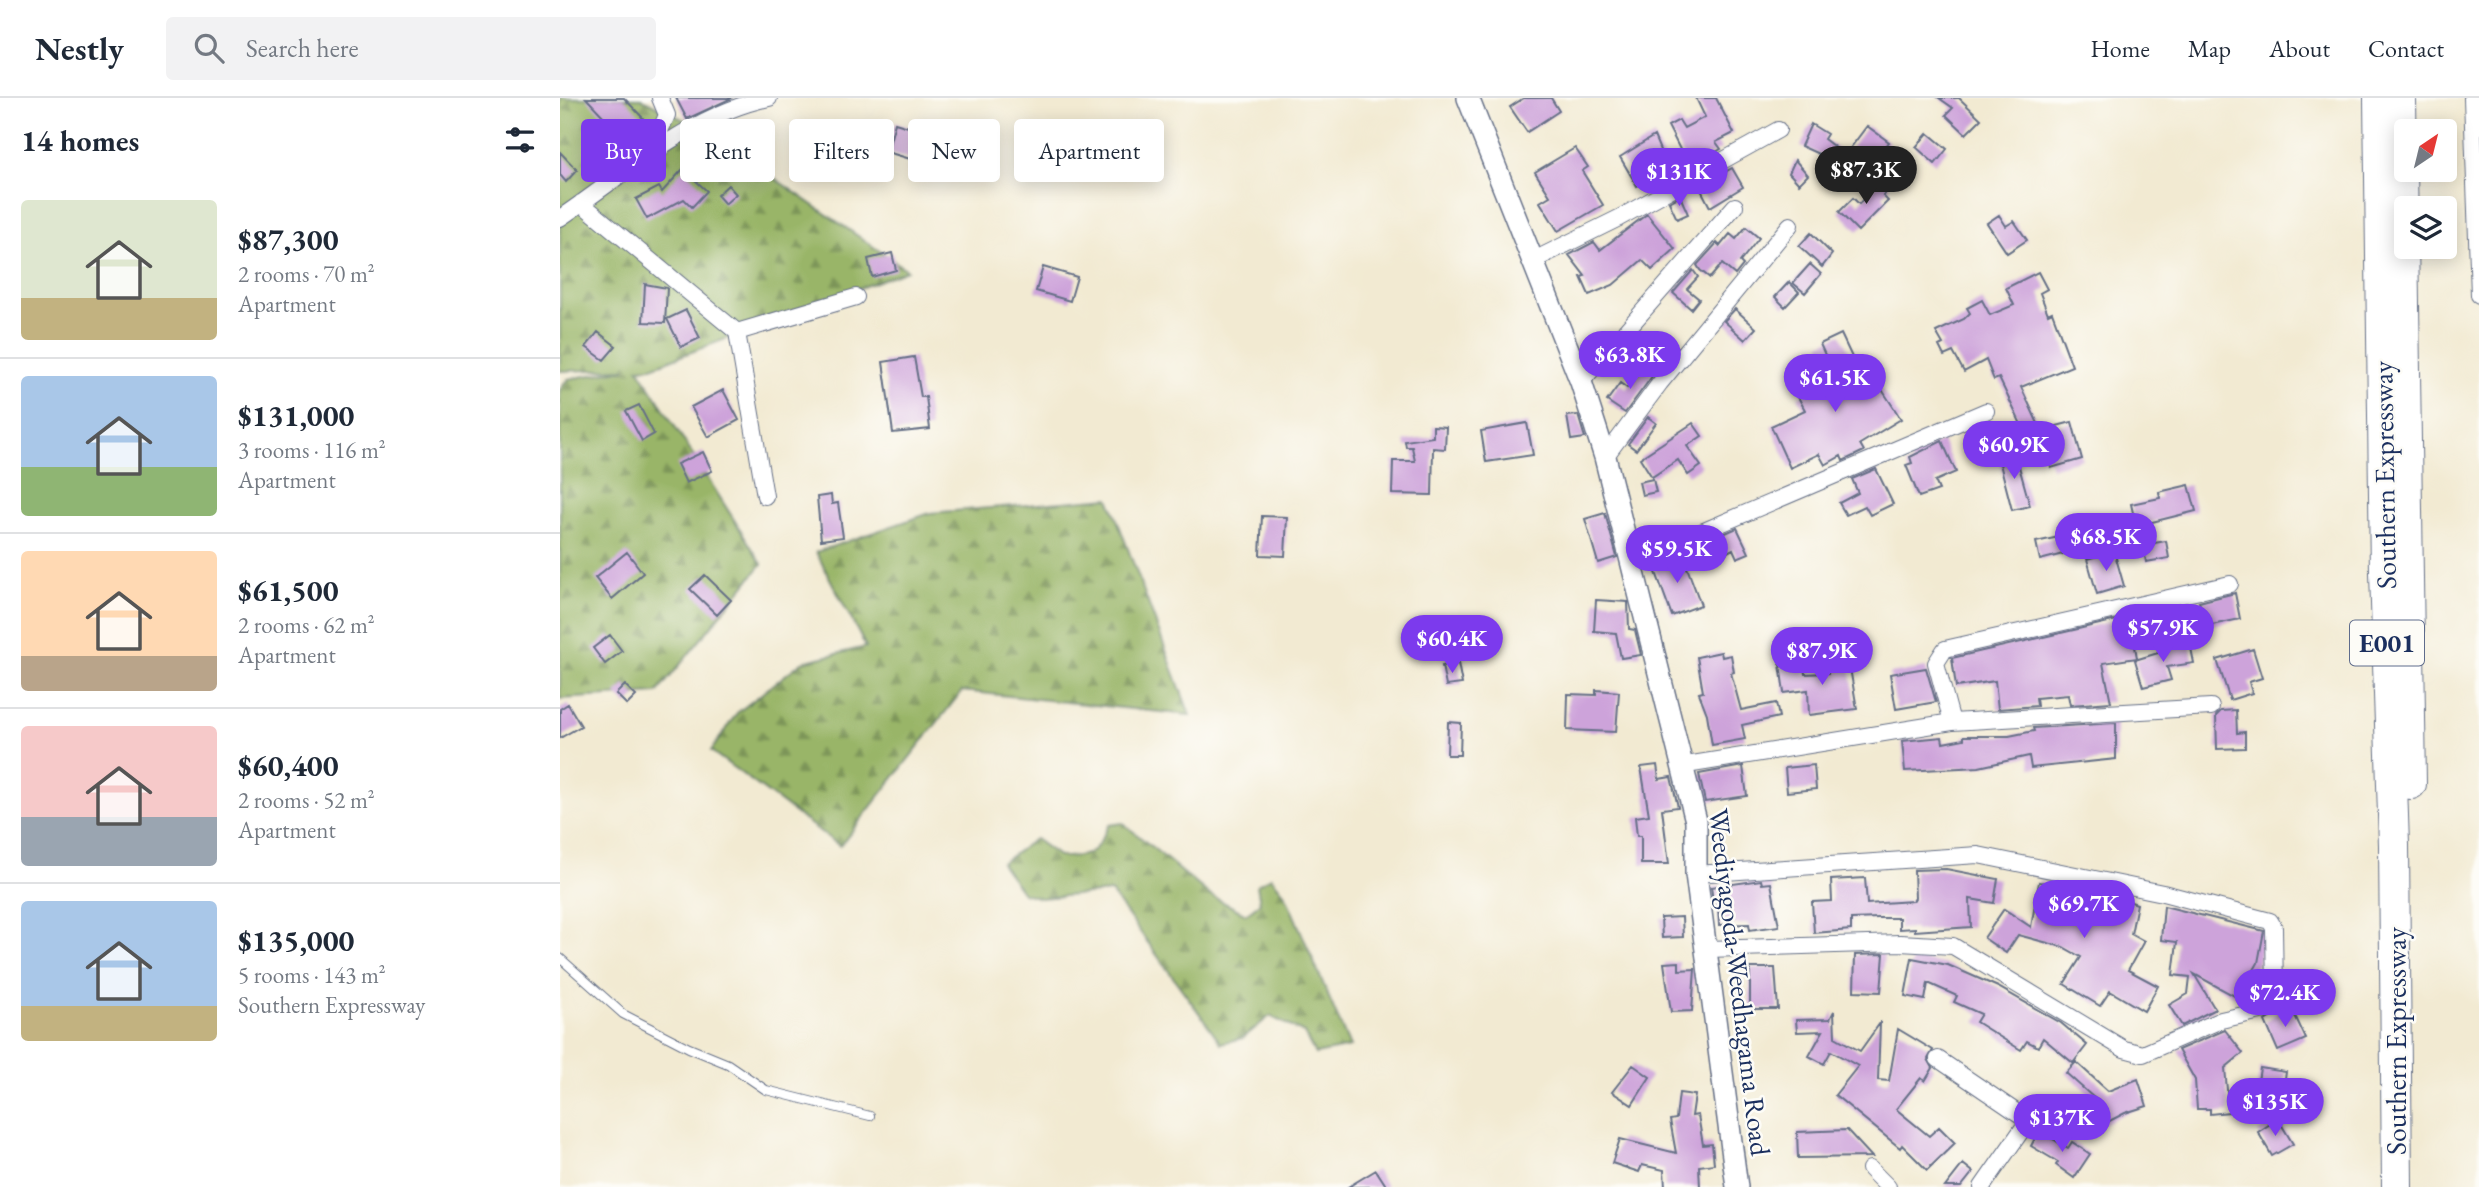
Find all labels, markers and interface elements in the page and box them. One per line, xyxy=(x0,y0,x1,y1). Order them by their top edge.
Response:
search box xyxy=(166,17,656,80)
text: Nestly xyxy=(35,27,124,70)
icon: search xyxy=(190,29,228,67)
text: Search here xyxy=(246,31,359,65)
text: Home xyxy=(2090,33,2150,64)
text: Map xyxy=(2188,33,2231,64)
text: About xyxy=(2269,33,2330,64)
text: Contact xyxy=(2368,33,2444,64)
chip: Buy xyxy=(581,119,666,182)
chip: Rent xyxy=(680,119,775,182)
chip: Filters xyxy=(789,119,894,182)
chip: New xyxy=(908,119,1000,182)
chip: Apartment xyxy=(1014,119,1164,182)
north arrow xyxy=(2394,119,2457,182)
map controls xyxy=(2394,119,2457,259)
text: 14 homes xyxy=(21,121,139,160)
icon: filters xyxy=(501,121,539,159)
pin: $87.3K xyxy=(1809,146,1923,206)
pin: $131K xyxy=(1630,148,1728,208)
text: $87.3K xyxy=(1831,154,1901,184)
text: $131K xyxy=(1647,156,1711,186)
button: layers xyxy=(2394,196,2457,259)
text: $87,300 xyxy=(238,220,339,259)
icon: home xyxy=(77,228,161,312)
text: 2 rooms · 70 m² xyxy=(238,259,375,289)
text: Apartment xyxy=(238,289,336,319)
pin: $63.8K xyxy=(1573,331,1687,391)
text: $63.8K xyxy=(1595,339,1665,369)
pin: $61.5K xyxy=(1778,354,1892,414)
street label: Southern Expressway xyxy=(2364,360,2404,589)
text: $61.5K xyxy=(1800,362,1870,392)
text: $131,000 xyxy=(238,396,354,435)
icon: home xyxy=(77,404,161,488)
pin: $60.9K xyxy=(1957,422,2071,481)
text: $60.9K xyxy=(1979,429,2049,459)
text: 3 rooms · 116 m² xyxy=(238,435,386,465)
text: Apartment xyxy=(238,465,336,495)
pin: $68.5K xyxy=(2049,514,2163,573)
text: $68.5K xyxy=(2071,521,2141,551)
pin: $59.5K xyxy=(1620,526,1734,585)
text: $59.5K xyxy=(1642,533,1712,563)
text: $61,500 xyxy=(238,571,339,610)
icon: home xyxy=(77,579,161,663)
pin: $57.9K xyxy=(2106,604,2220,664)
text: 2 rooms · 62 m² xyxy=(238,610,375,640)
text: $57.9K xyxy=(2128,612,2198,642)
pin: $60.4K xyxy=(1395,616,1509,675)
road number: E001 xyxy=(2350,621,2424,666)
text: $60.4K xyxy=(1417,623,1487,653)
pin: $87.9K xyxy=(1765,628,1879,687)
text: $87.9K xyxy=(1787,635,1857,665)
text: Apartment xyxy=(238,640,336,670)
text: $60,400 xyxy=(238,746,339,785)
icon: home xyxy=(77,754,161,838)
text: 2 rooms · 52 m² xyxy=(238,785,375,815)
street label: Weediyagoda-Weedhagama Road xyxy=(1701,806,1779,1159)
text: Apartment xyxy=(238,815,336,845)
pin: $69.7K xyxy=(2027,880,2141,940)
text: $69.7K xyxy=(2049,888,2119,918)
text: $135,000 xyxy=(238,921,354,960)
street label: Southern Expressway xyxy=(2378,926,2414,1155)
icon: home xyxy=(77,929,161,1013)
text: 5 rooms · 143 m² xyxy=(238,960,386,990)
pin: $72.4K xyxy=(2228,970,2342,1029)
text: $72.4K xyxy=(2250,977,2320,1007)
text: Southern Expressway xyxy=(238,990,425,1020)
pin: $135K xyxy=(2226,1079,2324,1138)
text: $135K xyxy=(2243,1086,2307,1116)
pin: $137K xyxy=(2013,1094,2111,1154)
text: $137K xyxy=(2030,1102,2094,1132)

